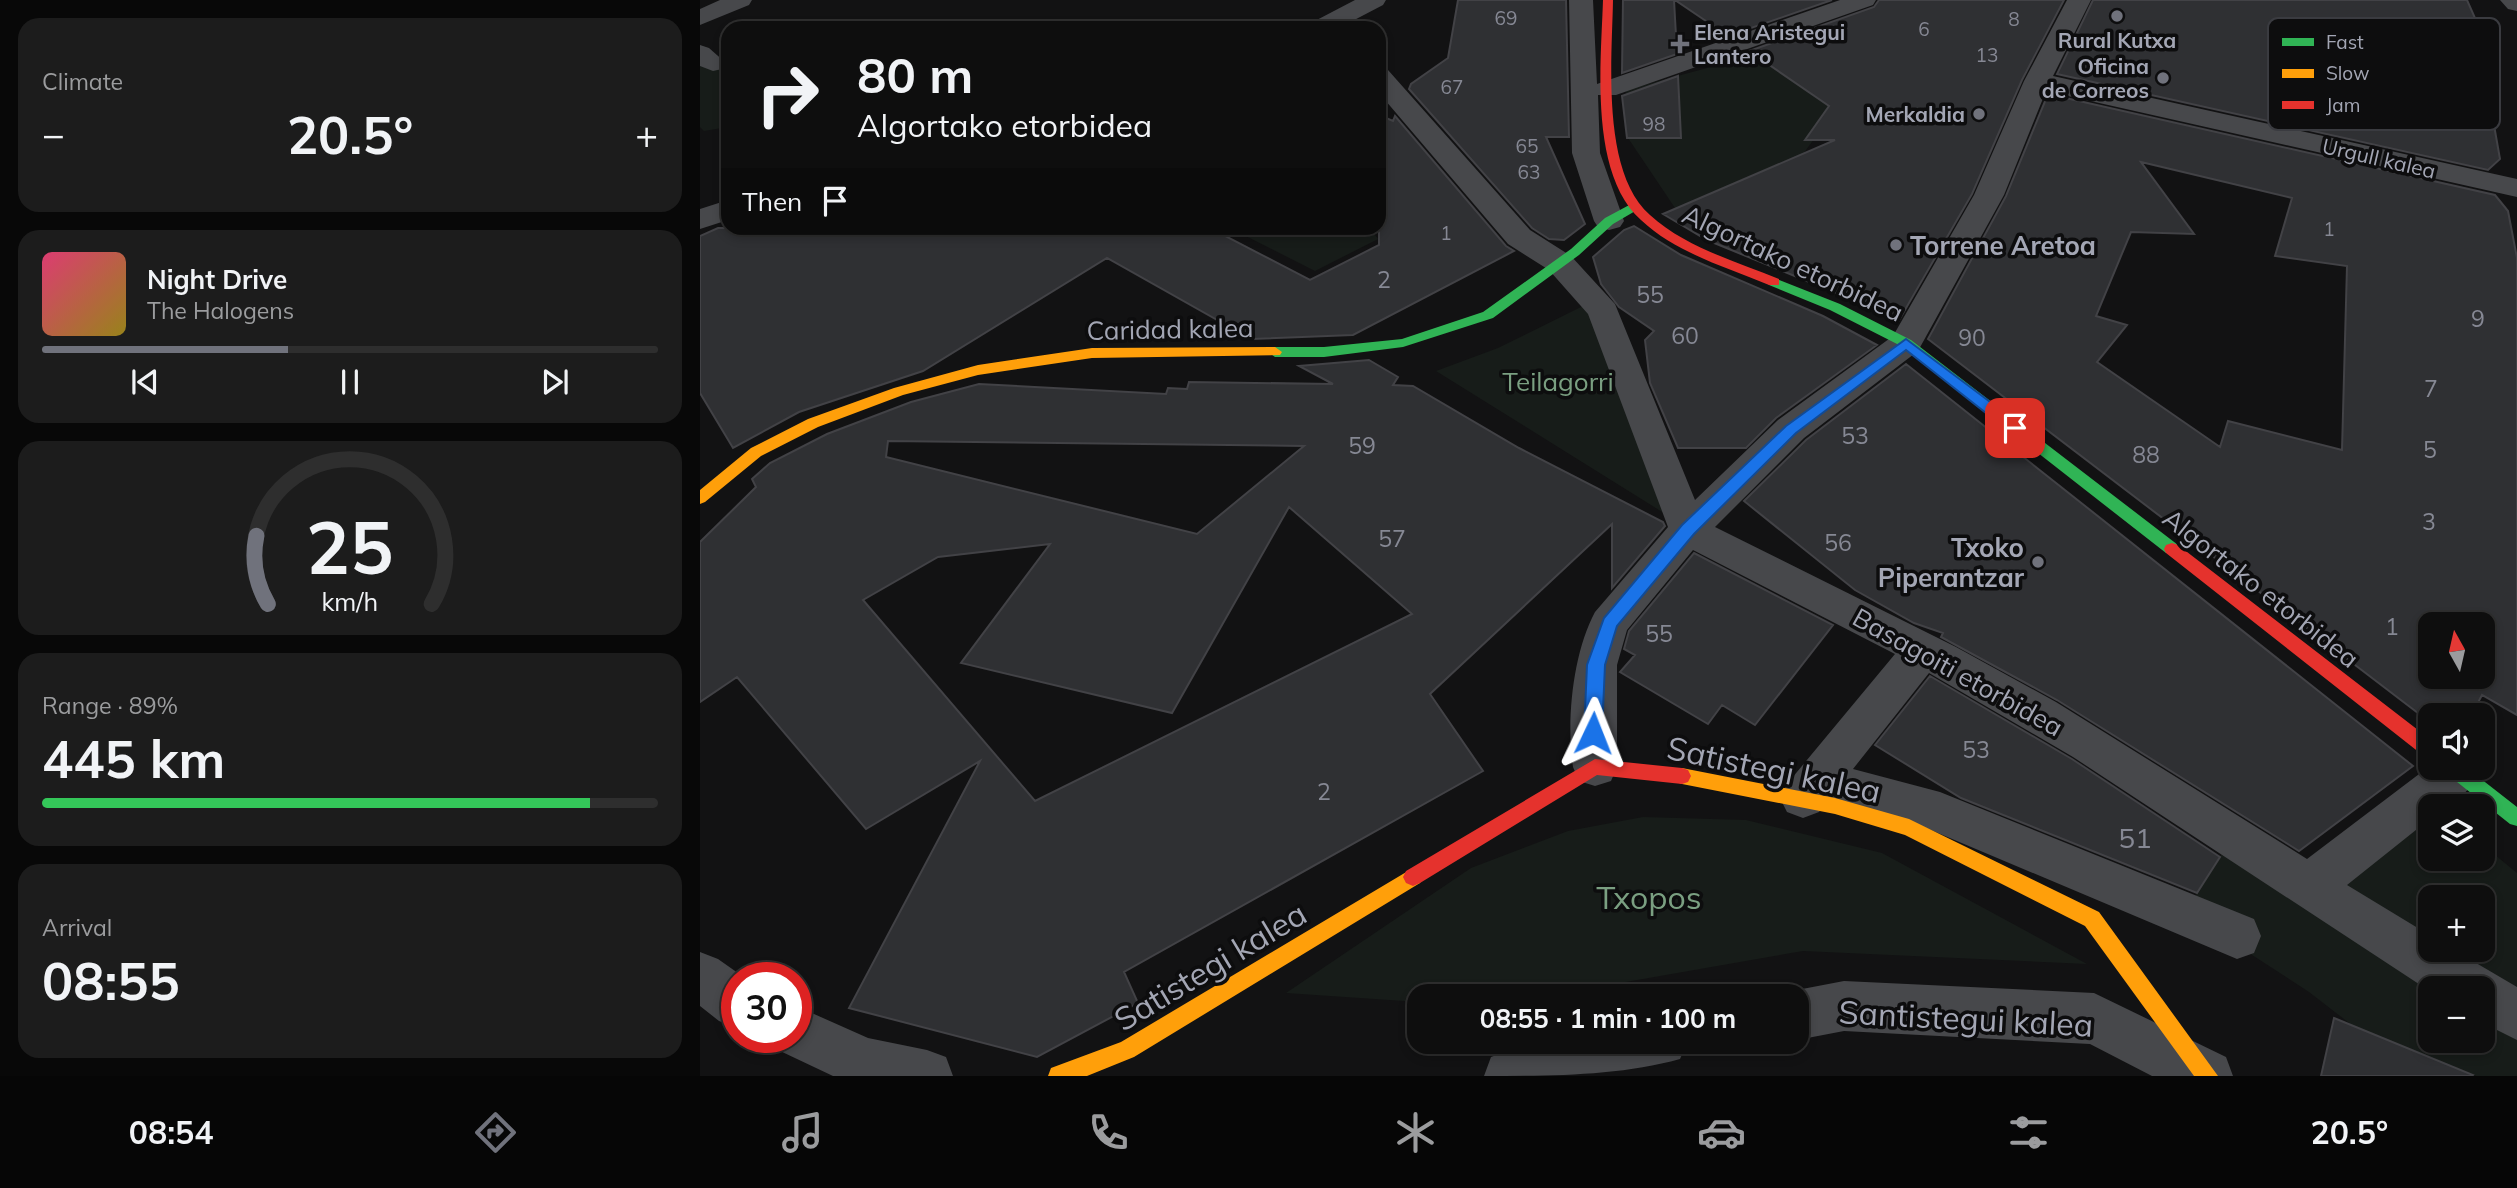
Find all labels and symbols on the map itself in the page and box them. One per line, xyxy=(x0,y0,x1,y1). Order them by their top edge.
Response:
house number: 69 xyxy=(1495,6,1517,30)
house number: 8 xyxy=(2008,7,2020,31)
marker: Rural Kutxa xyxy=(2109,8,2125,24)
house number: 6 xyxy=(1918,17,1930,41)
legend xyxy=(2268,18,2500,130)
place label: Elena Aristegui Lantero xyxy=(1694,19,1845,69)
place label: Rural Kutxa xyxy=(2058,27,2176,53)
text: Fast xyxy=(2326,30,2364,54)
marker: Elena Aristegui Lantero xyxy=(1672,36,1688,52)
house number: 13 xyxy=(1976,43,1998,67)
place label: Oficina de Correos xyxy=(2042,53,2149,103)
text: Slow xyxy=(2326,61,2370,85)
marker: Oficina de Correos xyxy=(2155,70,2171,86)
house number: 67 xyxy=(1441,75,1463,99)
text: Jam xyxy=(2326,93,2360,117)
place label: Merkaldia xyxy=(1865,101,1965,127)
marker: Merkaldia xyxy=(1971,106,1987,122)
house number: 98 xyxy=(1643,112,1665,136)
street label: Urgull kalea xyxy=(2320,132,2438,184)
house number: 65 xyxy=(1516,134,1538,158)
house number: 63 xyxy=(1518,160,1540,184)
street label: Algortako etorbidea xyxy=(1677,197,1909,329)
house number: 1 xyxy=(2323,217,2335,241)
house number: 1 xyxy=(1440,221,1452,245)
place label: Torrene Aretoa xyxy=(1910,229,2096,262)
marker: Torrene Aretoa xyxy=(1888,237,1904,253)
house number: 2 xyxy=(1377,265,1391,294)
house number: 55 xyxy=(1636,280,1664,309)
house number: 9 xyxy=(2471,304,2485,333)
street label: Caridad kalea xyxy=(1086,311,1254,347)
house number: 60 xyxy=(1671,321,1699,350)
house number: 90 xyxy=(1958,323,1986,352)
park label: Teilagorri xyxy=(1502,365,1614,398)
house number: 7 xyxy=(2424,374,2438,403)
pin xyxy=(1985,398,2045,458)
house number: 53 xyxy=(1841,421,1869,450)
house number: 59 xyxy=(1348,431,1376,460)
house number: 5 xyxy=(2423,435,2437,464)
house number: 88 xyxy=(2132,440,2160,469)
street label: Algortako etorbidea xyxy=(2156,501,2366,675)
house number: 3 xyxy=(2422,507,2436,536)
house number: 57 xyxy=(1378,524,1406,553)
house number: 56 xyxy=(1824,528,1852,557)
place label: Txoko Piperantzar xyxy=(1878,531,2025,594)
marker: Txoko Piperantzar xyxy=(2030,554,2046,570)
street label: Basagoiti etorbidea xyxy=(1847,601,2069,743)
house number: 1 xyxy=(2385,612,2399,641)
north arrow xyxy=(2418,612,2496,690)
house number: 55 xyxy=(1645,619,1673,648)
position arrow xyxy=(1556,696,1630,770)
street label: Satistegi kalea xyxy=(1664,727,1884,811)
house number: 53 xyxy=(1962,735,1990,764)
house number: 2 xyxy=(1317,777,1331,806)
house number: 51 xyxy=(2118,820,2152,855)
park label: Txopos xyxy=(1596,877,1702,917)
street label: Satistegi kalea xyxy=(1107,893,1313,1039)
speed limit sign: 30 xyxy=(721,962,812,1053)
street label: Santistegui kalea xyxy=(1838,991,2094,1045)

